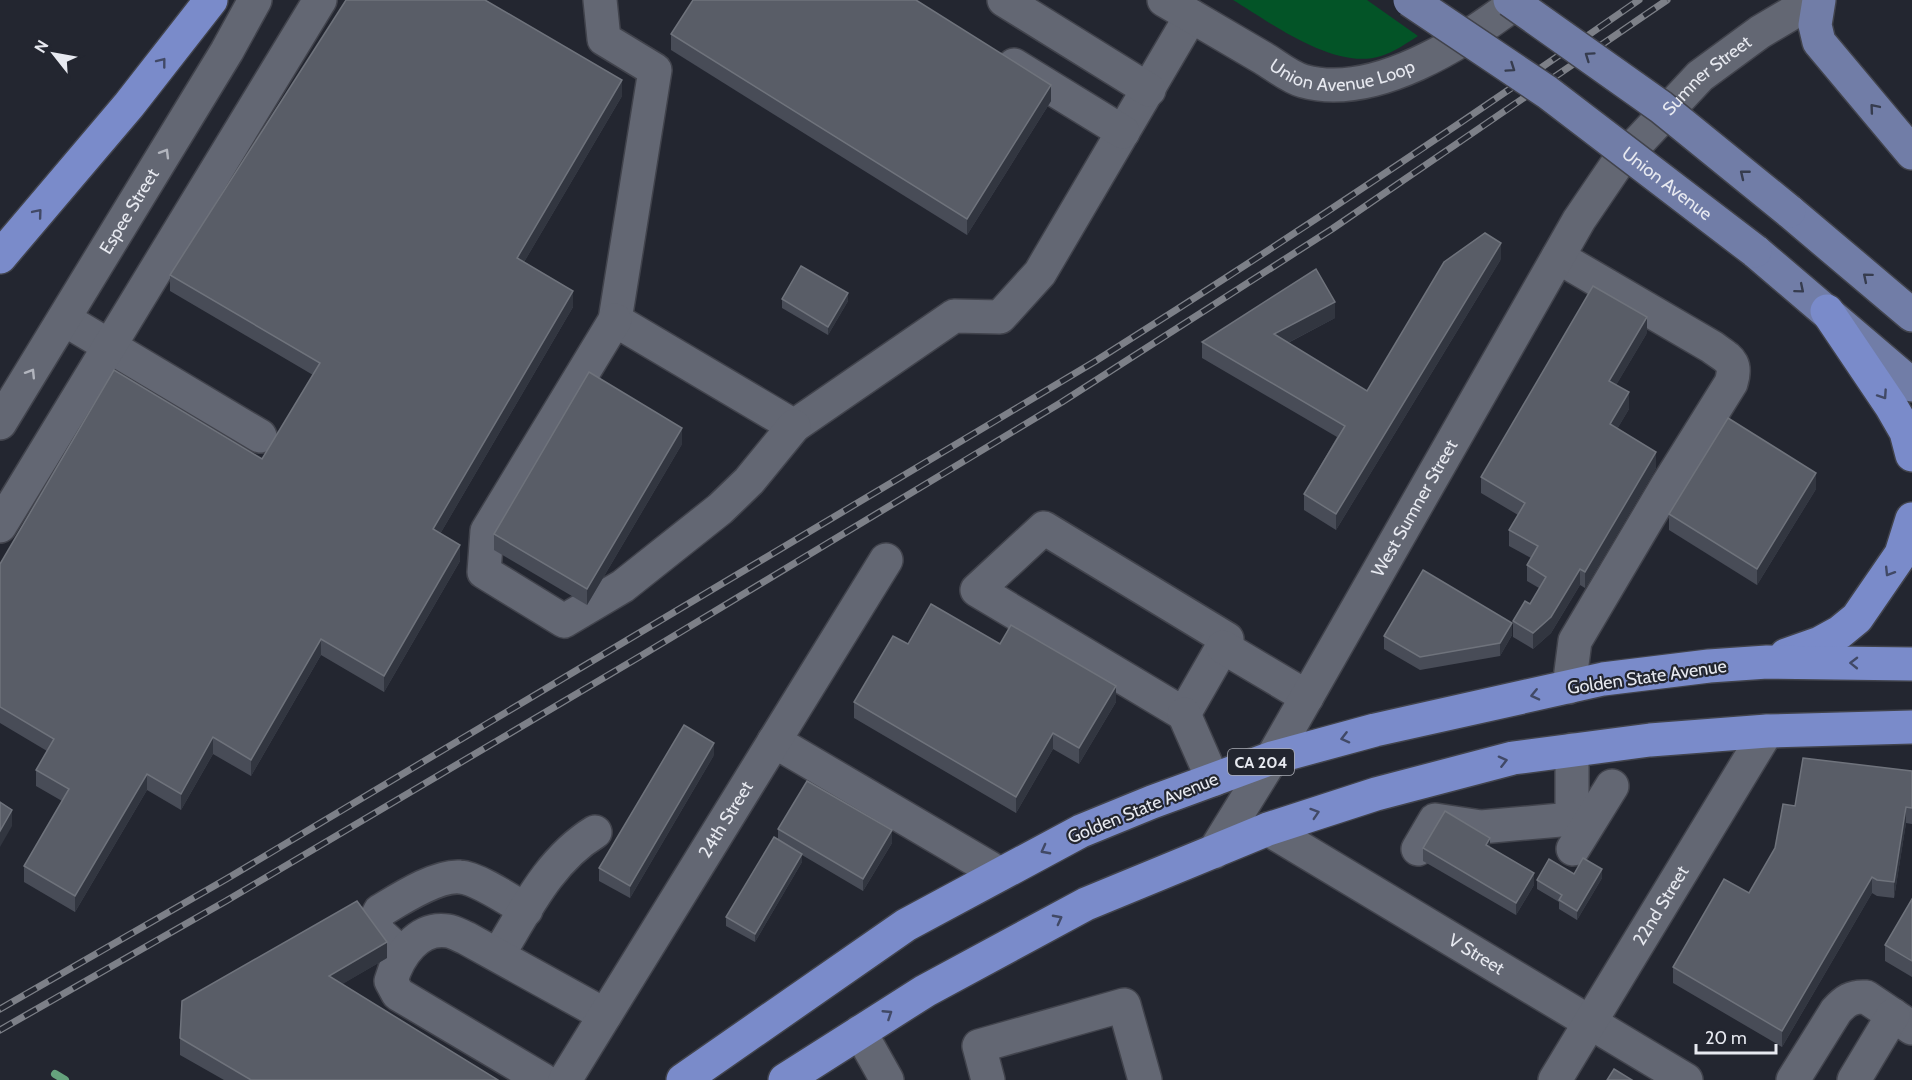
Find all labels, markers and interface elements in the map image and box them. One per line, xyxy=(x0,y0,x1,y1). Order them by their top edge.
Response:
north arrow xyxy=(24,24,84,84)
street label: Sumner Street xyxy=(1658,31,1756,120)
text: N xyxy=(31,37,53,56)
street label: Union Avenue Loop xyxy=(1267,48,1417,72)
one-way arrow xyxy=(1584,52,1595,63)
text: Union Avenue Loop xyxy=(1265,54,1418,96)
one-way arrow xyxy=(155,58,166,69)
one-way arrow xyxy=(1504,60,1515,71)
one-way arrow xyxy=(1871,104,1882,115)
street label: Union Avenue xyxy=(1617,142,1716,225)
one-way arrow xyxy=(158,149,170,159)
street label: Espee Street xyxy=(95,165,164,258)
one-way arrow xyxy=(1740,171,1751,182)
one-way arrow xyxy=(31,209,42,220)
one-way arrow xyxy=(1863,274,1874,285)
one-way arrow xyxy=(1793,281,1804,292)
one-way arrow xyxy=(23,369,35,379)
one-way arrow xyxy=(1876,388,1887,399)
street label: West Sumner Street xyxy=(1367,436,1462,581)
one-way arrow xyxy=(1885,566,1897,576)
street label: Golden State Avenue xyxy=(1566,655,1728,699)
one-way arrow xyxy=(1849,657,1858,669)
one-way arrow xyxy=(1530,688,1540,701)
one-way arrow xyxy=(1340,730,1350,743)
road number: CA 204 xyxy=(1228,749,1294,775)
one-way arrow xyxy=(1498,755,1508,768)
street label: Golden State Avenue xyxy=(1064,768,1222,848)
street label: 24th Street xyxy=(694,777,758,862)
one-way arrow xyxy=(1309,808,1320,821)
one-way arrow xyxy=(1041,843,1051,854)
street label: 22nd Street xyxy=(1628,862,1693,950)
one-way arrow xyxy=(1051,915,1062,926)
street label: V Street xyxy=(1444,929,1508,979)
one-way arrow xyxy=(881,1011,892,1022)
scale bar xyxy=(1696,1017,1776,1055)
text: 20 m xyxy=(1705,1027,1747,1049)

